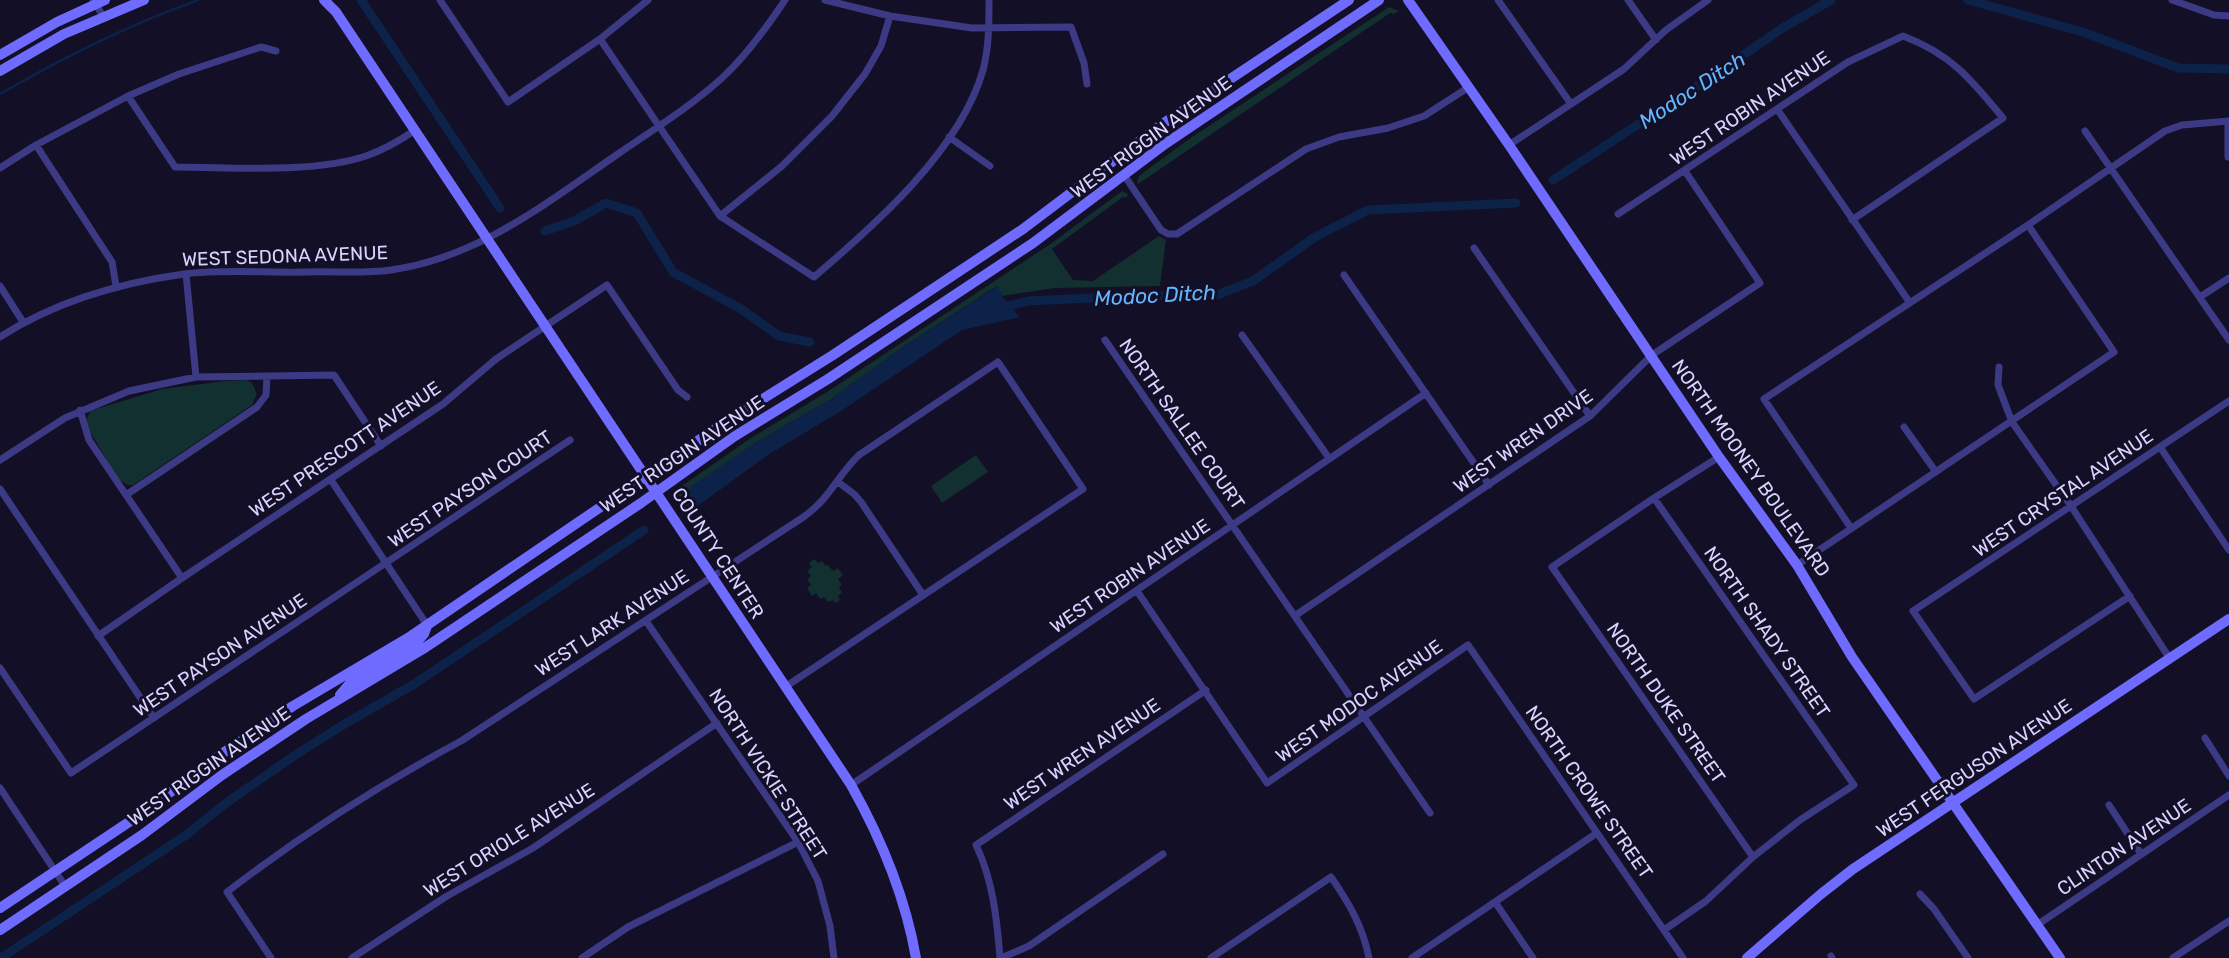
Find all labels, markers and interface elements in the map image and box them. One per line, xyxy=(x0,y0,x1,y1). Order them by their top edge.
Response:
water label: Modoc Ditch xyxy=(1634,46,1750,134)
street label: WEST ROBIN AVENUE xyxy=(1666,46,1834,170)
street label: WEST RIGGIN AVENUE xyxy=(1066,71,1236,203)
street label: WEST SEDONA AVENUE xyxy=(182,241,388,271)
water label: Modoc Ditch xyxy=(1093,279,1217,311)
street label: NORTH SALLEE COURT xyxy=(1114,334,1250,514)
street label: NORTH MOONEY BOULEVARD xyxy=(1667,355,1835,581)
street label: WEST PRESCOTT AVENUE xyxy=(245,376,445,522)
street label: WEST WREN DRIVE xyxy=(1449,384,1597,498)
street label: WEST RIGGIN AVENUE xyxy=(595,390,769,518)
street label: WEST CRYSTAL AVENUE xyxy=(1969,424,2157,562)
street label: WEST PAYSON COURT xyxy=(384,426,556,552)
street label: COUNTY CENTER xyxy=(667,483,769,623)
street label: WEST ROBIN AVENUE xyxy=(1046,514,1214,638)
street label: NORTH SHADY STREET xyxy=(1699,542,1835,722)
street label: WEST LARK AVENUE xyxy=(531,565,693,681)
street label: WEST PAYSON AVENUE xyxy=(129,588,311,722)
street label: NORTH DUKE STREET xyxy=(1602,618,1730,788)
street label: WEST MODOC AVENUE xyxy=(1271,635,1447,767)
street label: NORTH VICKIE STREET xyxy=(704,684,832,864)
street label: WEST WREN AVENUE xyxy=(999,693,1165,815)
street label: WEST FERGUSON AVENUE xyxy=(1872,694,2076,842)
street label: WEST RIGGIN AVENUE xyxy=(123,701,295,831)
street label: NORTH CROWE STREET xyxy=(1521,701,1657,883)
street label: WEST ORIOLE AVENUE xyxy=(419,778,599,902)
street label: CLINTON AVENUE xyxy=(2053,794,2195,900)

